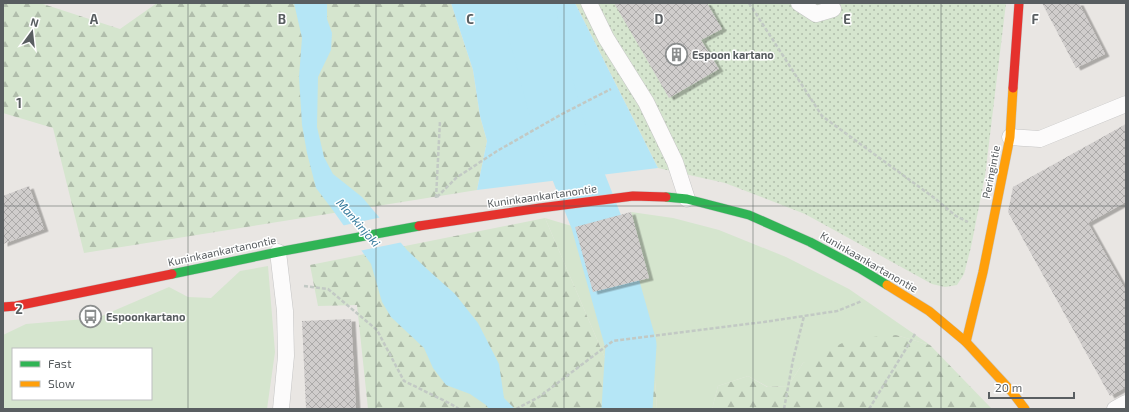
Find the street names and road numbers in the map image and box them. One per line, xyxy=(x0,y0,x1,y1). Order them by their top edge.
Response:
street label: Peringintie xyxy=(979,144,1002,200)
street label: Kuninkaankartanontie xyxy=(486,181,598,210)
street label: Kuninkaankartanontie xyxy=(818,228,920,295)
street label: Kuninkaankartanontie xyxy=(167,233,277,268)

